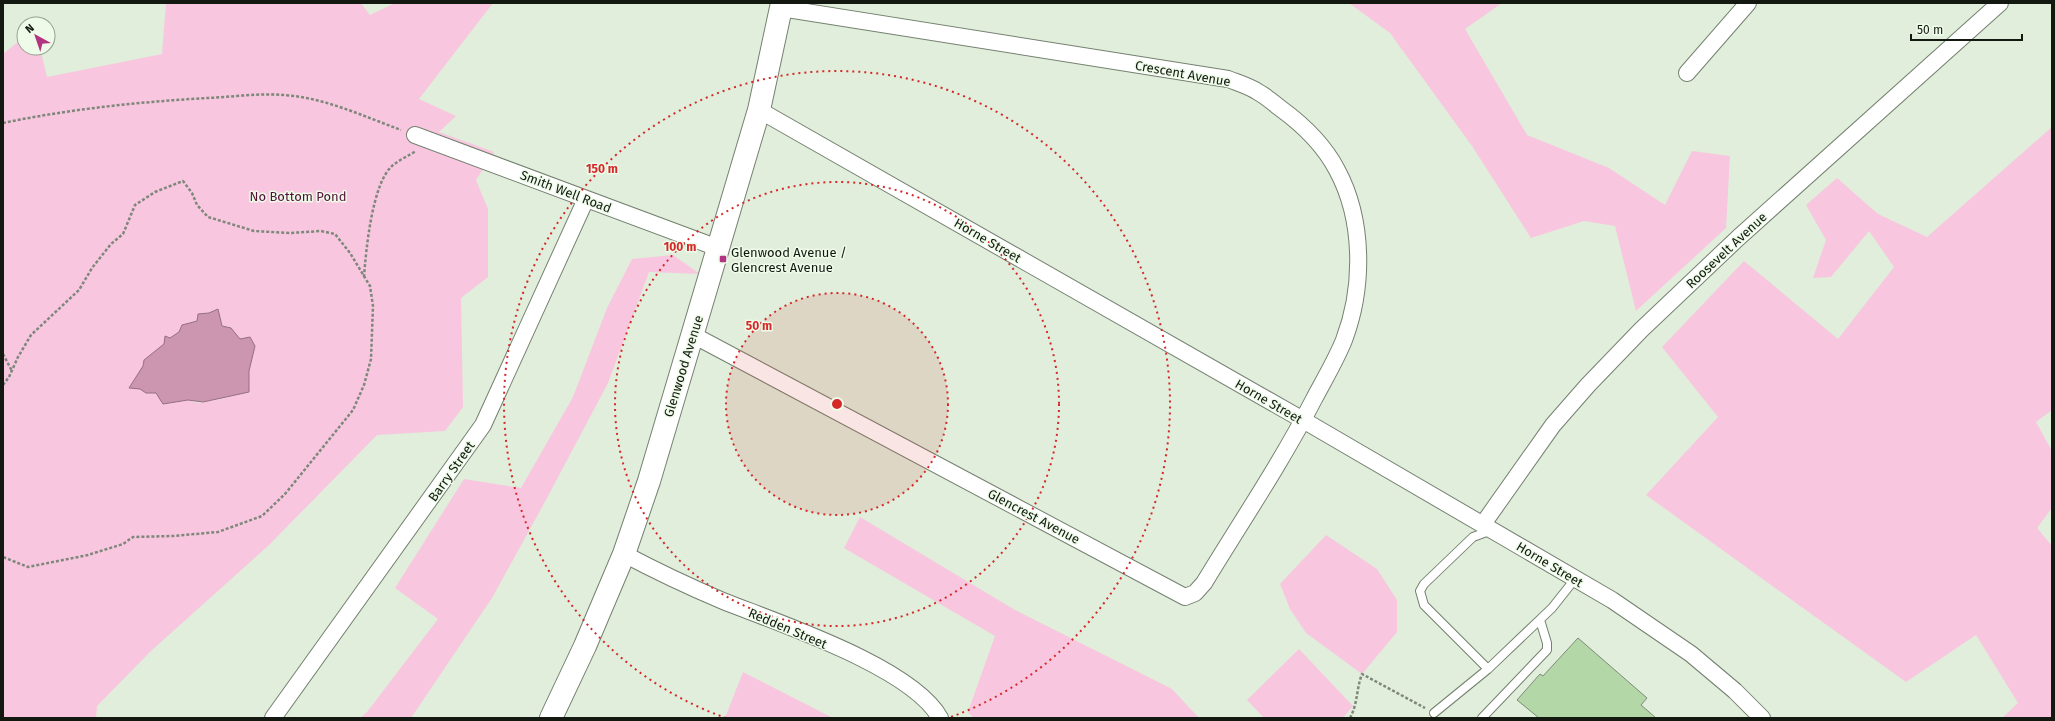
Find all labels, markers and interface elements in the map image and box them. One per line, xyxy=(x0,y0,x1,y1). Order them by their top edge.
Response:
north arrow xyxy=(16,16,56,56)
scale bar xyxy=(1911,16,2022,42)
text: N xyxy=(23,21,37,36)
text: 50 m xyxy=(1917,23,1943,37)
street label: Crescent Avenue xyxy=(1134,58,1232,89)
text: 150 m xyxy=(586,162,618,176)
street label: Smith Well Road xyxy=(518,167,614,216)
park label: No Bottom Pond xyxy=(250,189,346,204)
street label: Roosevelt Avenue xyxy=(1683,209,1770,291)
street label: Horne Street xyxy=(952,215,1024,266)
text: 100 m xyxy=(664,240,696,254)
place label: Glenwood Avenue / Glencrest Avenue xyxy=(731,245,847,275)
marker: Glenwood Avenue / Glencrest Avenue xyxy=(718,254,728,264)
street label: Glenwood Avenue xyxy=(661,313,706,419)
text: 50 m xyxy=(746,319,772,333)
street label: Horne Street xyxy=(1233,376,1305,427)
centre of rings xyxy=(830,397,844,411)
street label: Barry Street xyxy=(425,438,478,504)
street label: Glencrest Avenue xyxy=(985,486,1082,547)
street label: Horne Street xyxy=(1514,539,1586,590)
street label: Redden Street xyxy=(746,605,830,652)

